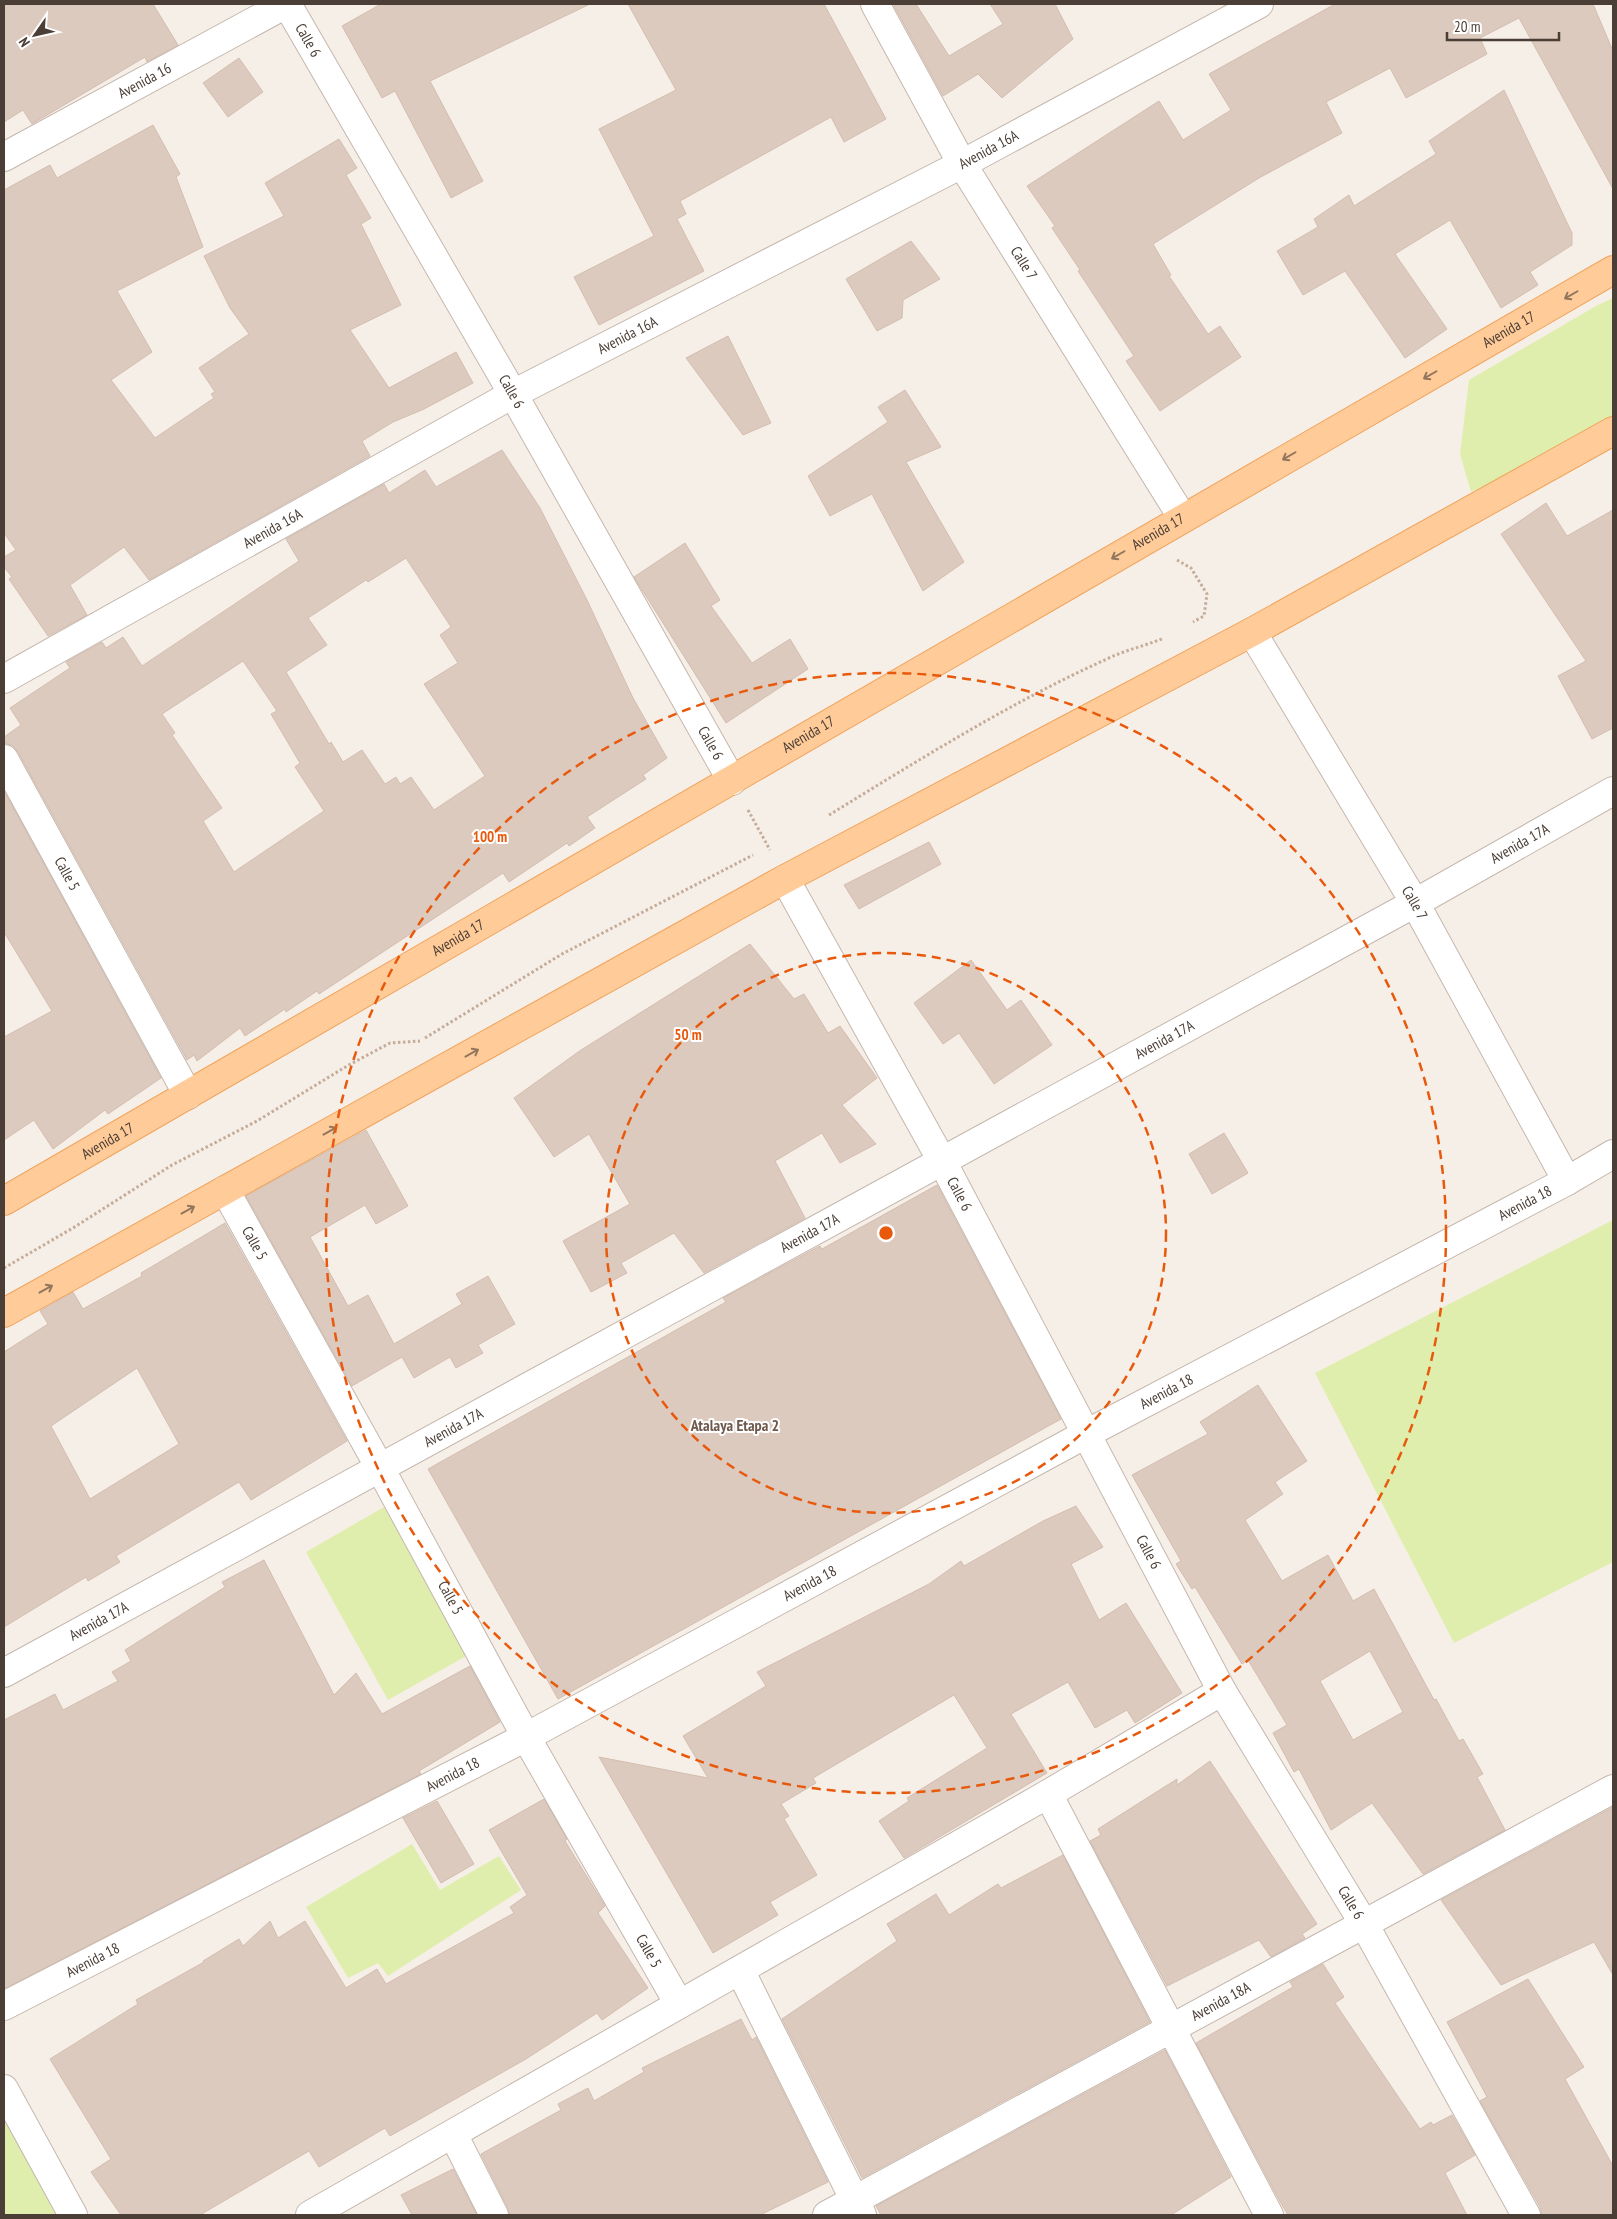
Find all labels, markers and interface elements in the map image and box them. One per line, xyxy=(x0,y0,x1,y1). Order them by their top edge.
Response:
north arrow xyxy=(10,10,60,60)
scale bar xyxy=(1447,10,1560,42)
text: 20 m xyxy=(1454,17,1480,36)
street label: Calle 6 xyxy=(291,20,326,61)
text: N xyxy=(15,34,34,50)
street label: Avenida 16 xyxy=(114,58,175,102)
street label: Avenida 16A xyxy=(955,125,1022,173)
street label: Calle 7 xyxy=(1007,243,1042,283)
one-way arrow xyxy=(1564,290,1579,300)
street label: Avenida 17 xyxy=(1479,307,1538,352)
street label: Avenida 16A xyxy=(594,311,661,358)
street label: Calle 6 xyxy=(495,371,529,412)
one-way arrow xyxy=(1423,371,1438,381)
one-way arrow xyxy=(1281,451,1296,461)
street label: Avenida 16A xyxy=(240,504,306,552)
street label: Avenida 17 xyxy=(1128,509,1188,554)
one-way arrow xyxy=(1111,550,1125,560)
street label: Avenida 17 xyxy=(778,711,838,757)
street label: Calle 6 xyxy=(694,723,728,763)
street label: Avenida 17A xyxy=(1487,819,1553,867)
text: 100 m xyxy=(473,827,507,846)
street label: Calle 5 xyxy=(50,853,84,894)
street label: Calle 7 xyxy=(1398,882,1432,923)
street label: Avenida 17 xyxy=(428,915,488,960)
street label: Avenida 17A xyxy=(1131,1015,1198,1063)
text: 50 m xyxy=(674,1025,702,1044)
one-way arrow xyxy=(465,1047,479,1057)
street label: Avenida 17 xyxy=(78,1118,137,1163)
one-way arrow xyxy=(323,1126,337,1136)
street label: Calle 6 xyxy=(943,1173,977,1214)
street label: Avenida 18 xyxy=(1495,1181,1555,1224)
one-way arrow xyxy=(181,1205,196,1215)
street label: Avenida 17A xyxy=(777,1209,843,1257)
street label: Calle 5 xyxy=(238,1223,272,1263)
centre of rings xyxy=(877,1224,895,1242)
one-way arrow xyxy=(39,1284,53,1294)
street label: Avenida 18 xyxy=(1136,1369,1196,1413)
street label: Avenida 17A xyxy=(420,1403,487,1451)
district label: Atalaya Etapa 2 xyxy=(690,1415,779,1435)
street label: Calle 6 xyxy=(1132,1532,1166,1572)
street label: Avenida 18 xyxy=(780,1561,840,1605)
street label: Calle 5 xyxy=(434,1577,468,1618)
street label: Avenida 17A xyxy=(66,1597,132,1645)
street label: Avenida 18 xyxy=(423,1753,483,1796)
street label: Calle 6 xyxy=(1334,1882,1369,1923)
street label: Calle 5 xyxy=(632,1930,666,1971)
street label: Avenida 18 xyxy=(63,1938,123,1981)
street label: Avenida 18A xyxy=(1188,1977,1254,2025)

